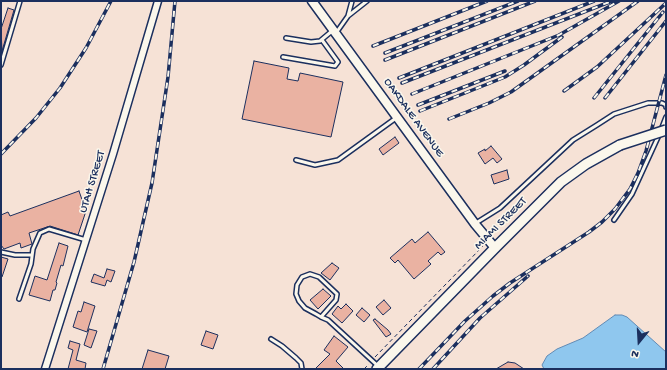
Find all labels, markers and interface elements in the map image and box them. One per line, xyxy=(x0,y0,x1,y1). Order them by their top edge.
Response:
street label: OAKDALE AVENUE xyxy=(380,76,446,160)
street label: UTAH STREET xyxy=(77,149,109,215)
street label: MIAMI STREET xyxy=(472,195,530,253)
north arrow xyxy=(619,322,659,362)
text: N xyxy=(630,347,641,360)

